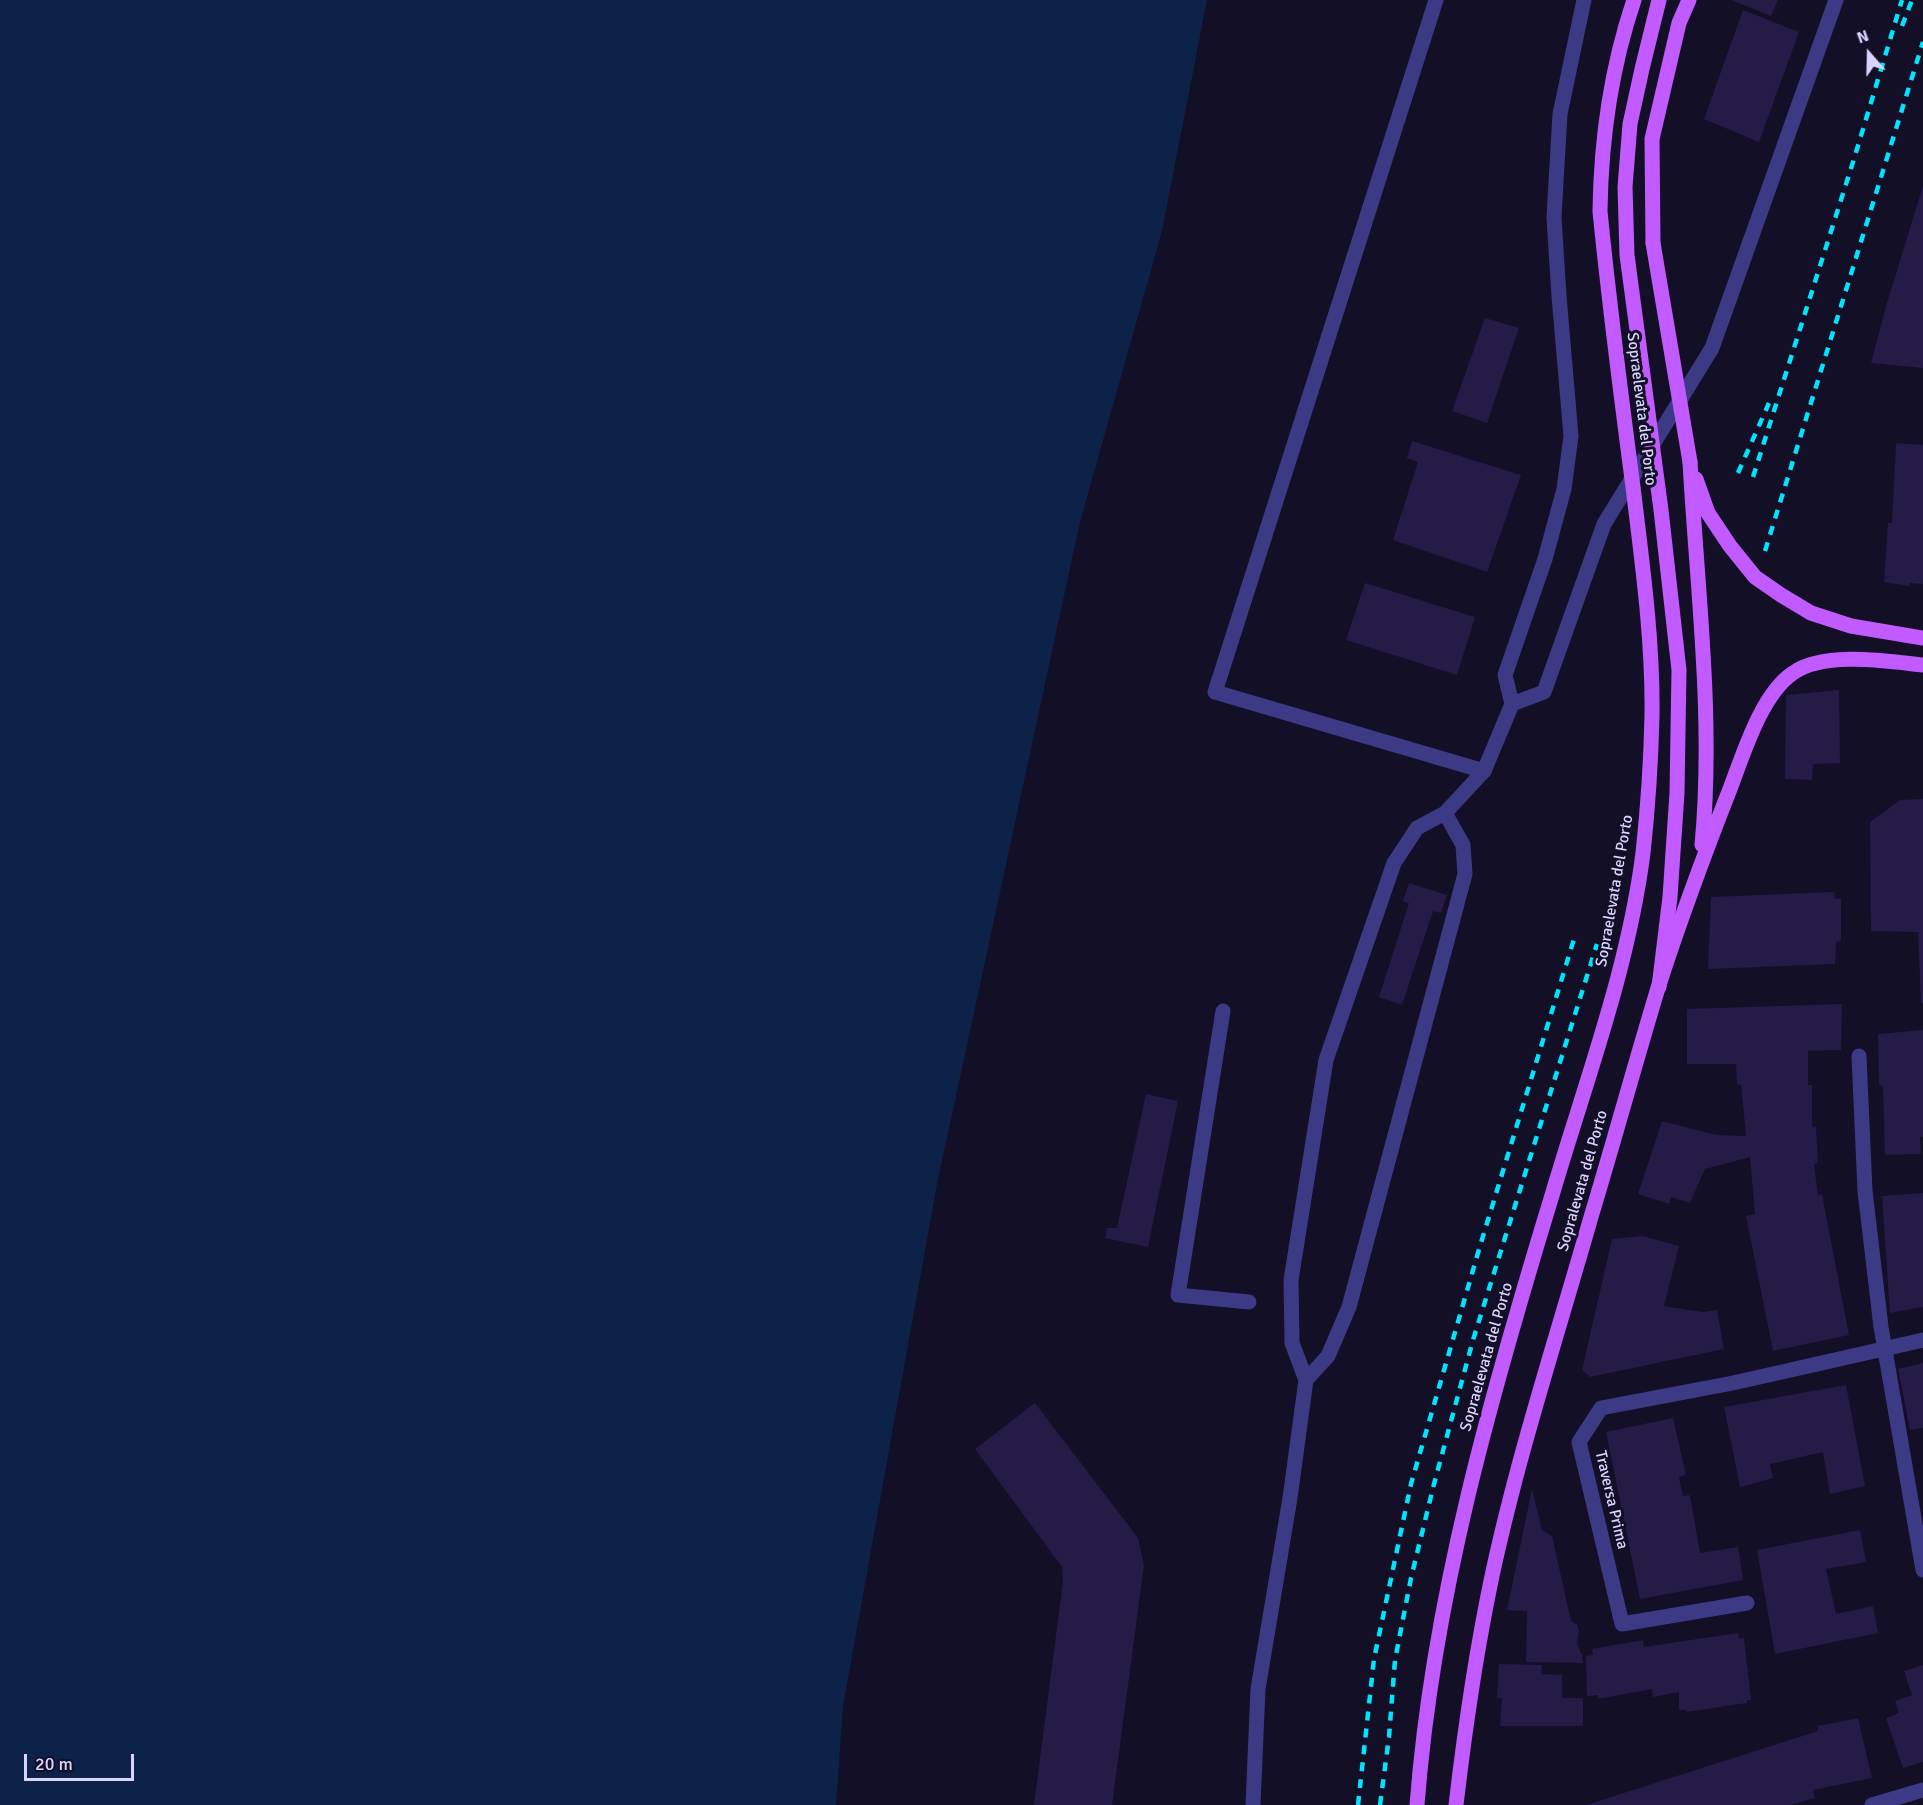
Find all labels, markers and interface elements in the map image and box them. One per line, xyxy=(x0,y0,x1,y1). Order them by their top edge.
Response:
north arrow xyxy=(1839,24,1899,84)
text: N xyxy=(1854,26,1871,48)
street label: Sopraelevata del Porto xyxy=(1622,331,1660,487)
street label: Sopraelevata del Porto xyxy=(1592,814,1638,968)
street label: Sopralevata del Porto xyxy=(1554,1108,1612,1254)
street label: Sopraelevata del Porto xyxy=(1457,1280,1517,1434)
street label: Traversa Prima xyxy=(1590,1449,1632,1551)
scale bar xyxy=(27,1742,136,1780)
text: 20 m xyxy=(35,1753,73,1775)

